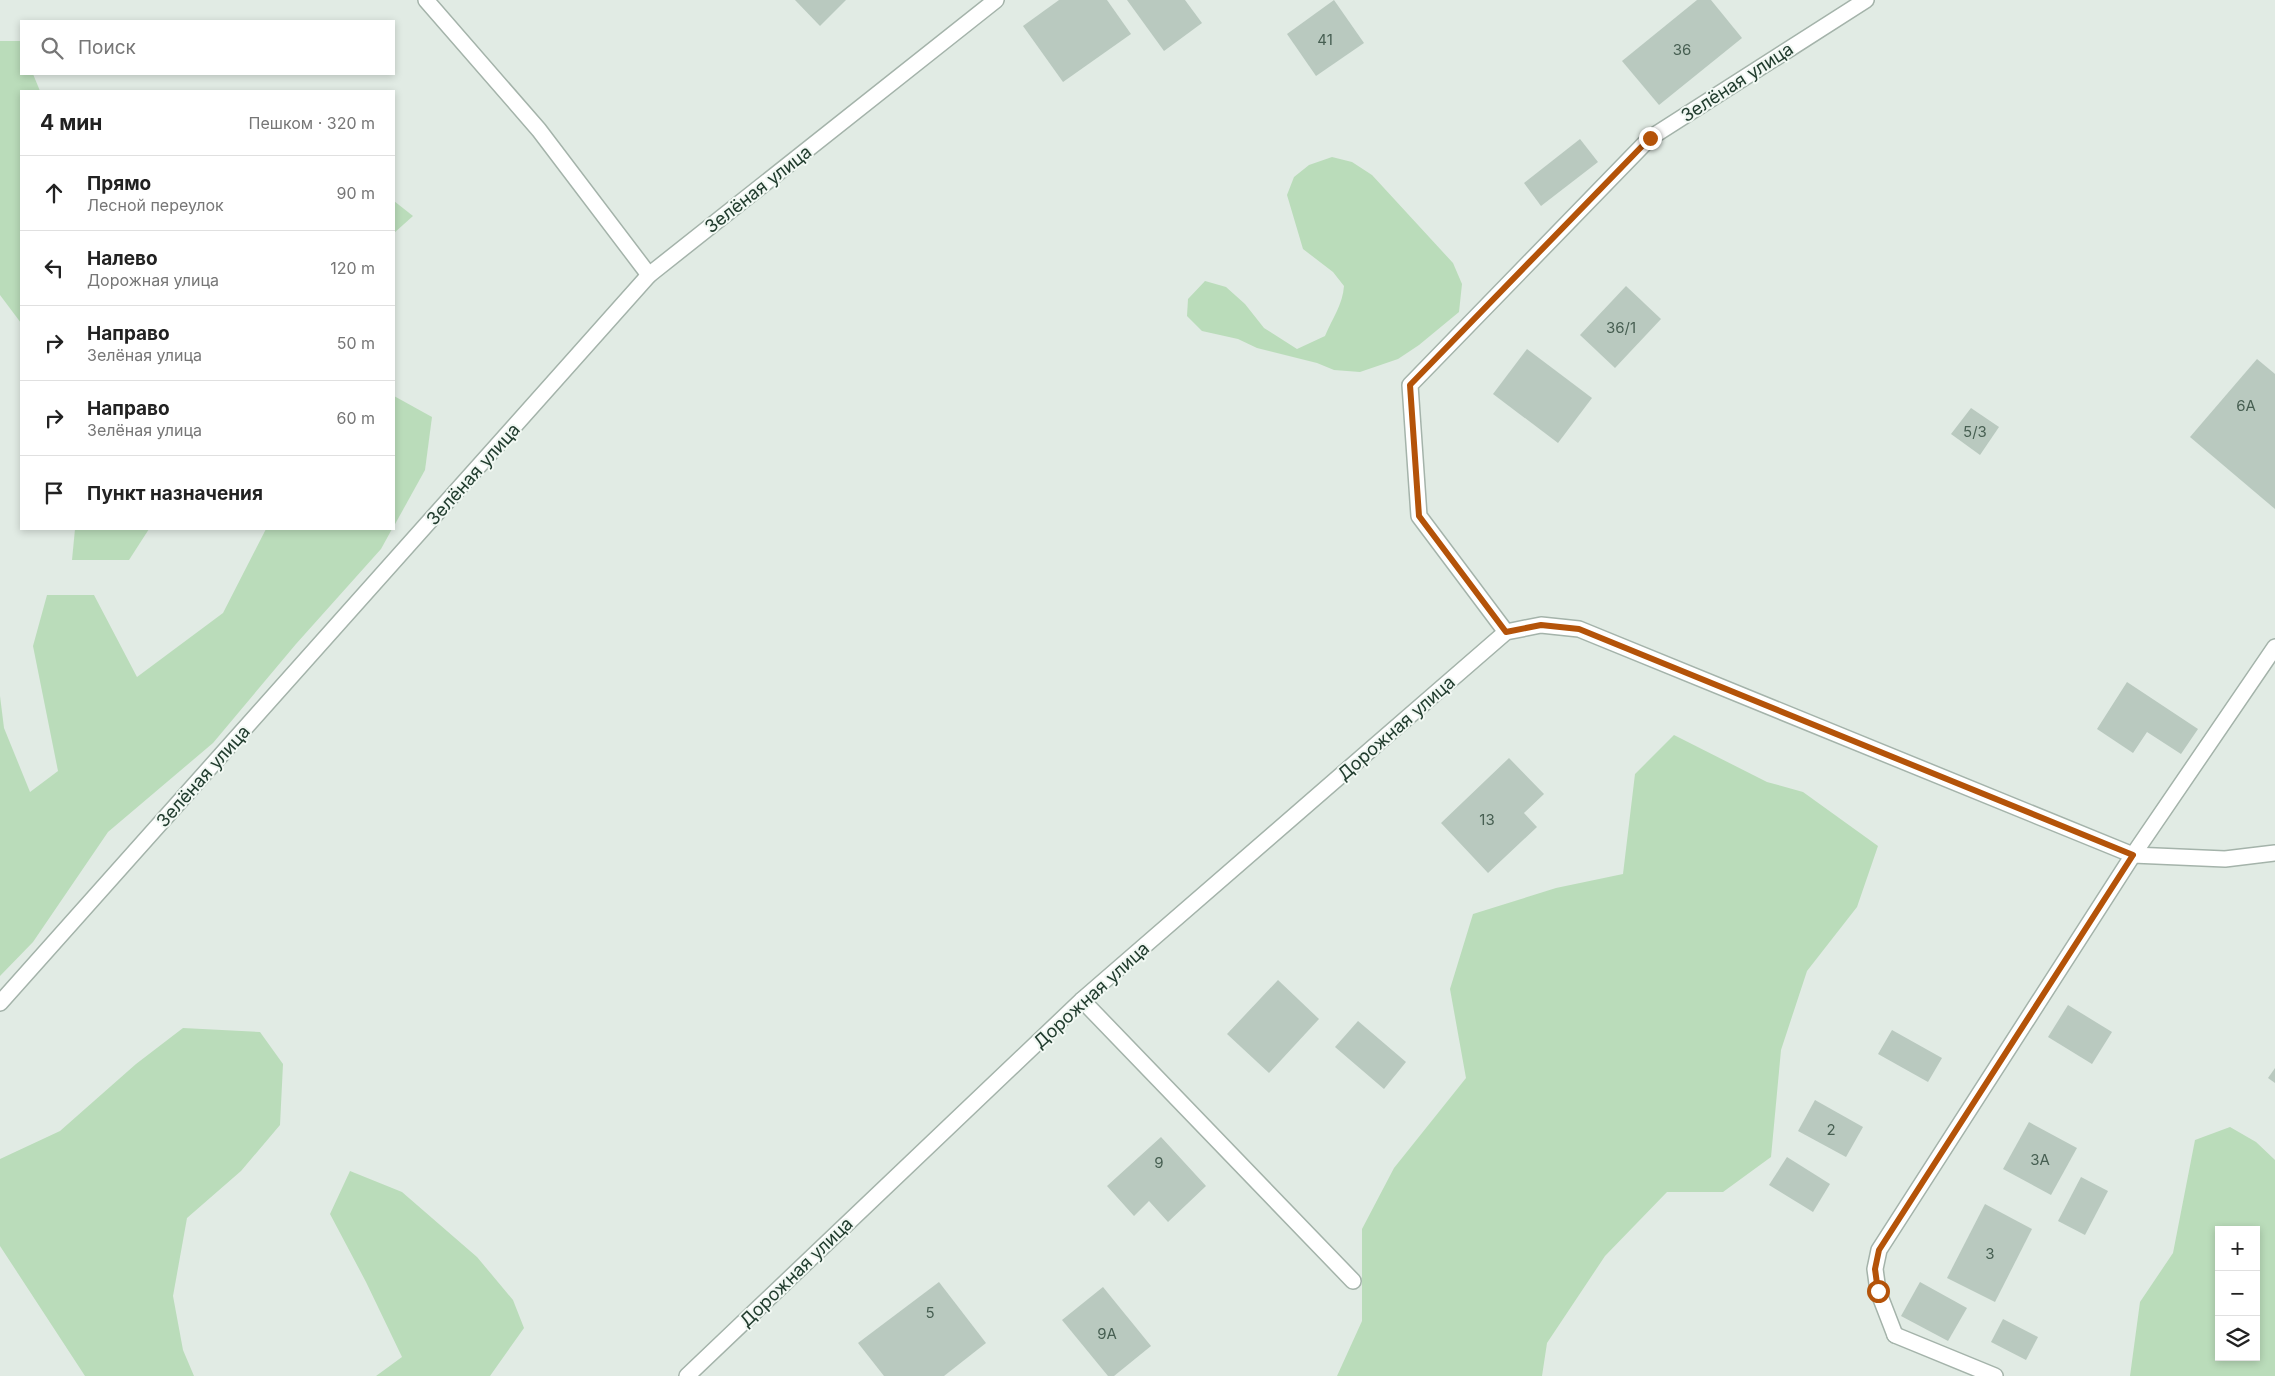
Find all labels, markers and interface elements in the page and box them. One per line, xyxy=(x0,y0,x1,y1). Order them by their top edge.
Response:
search box xyxy=(20,20,395,75)
house number: 41 xyxy=(1317,30,1333,49)
icon: search xyxy=(38,34,66,62)
text: Поиск xyxy=(78,36,136,59)
street label: Зелёная улица xyxy=(1677,38,1797,126)
house number: 36 xyxy=(1673,40,1691,59)
text: 4 мин xyxy=(40,110,102,135)
text: Пешком · 320 m xyxy=(249,113,375,133)
route end xyxy=(1639,127,1662,150)
street label: Зелёная улица xyxy=(701,141,815,237)
text: Прямо xyxy=(87,172,151,195)
icon: ahead xyxy=(40,179,68,207)
text: 90 m xyxy=(336,183,375,203)
text: Лесной переулок xyxy=(87,195,224,215)
text: Налево xyxy=(87,247,158,270)
icon: left xyxy=(40,254,68,282)
text: 120 m xyxy=(330,258,375,278)
text: Дорожная улица xyxy=(87,270,219,290)
house number: 36/1 xyxy=(1606,318,1636,337)
text: Направо xyxy=(87,322,170,345)
icon: right xyxy=(40,329,68,357)
text: 50 m xyxy=(337,333,375,353)
text: Зелёная улица xyxy=(87,345,202,365)
house number: 6А xyxy=(2236,396,2256,415)
text: Направо xyxy=(87,397,170,420)
icon: right xyxy=(40,404,68,432)
text: 60 m xyxy=(336,408,375,428)
street label: Зелёная улица xyxy=(422,419,524,529)
text: Зелёная улица xyxy=(87,420,202,440)
house number: 5/3 xyxy=(1963,422,1987,441)
icon: arrive xyxy=(40,479,68,507)
text: Пункт назначения xyxy=(87,482,263,505)
street label: Дорожная улица xyxy=(1333,671,1459,785)
street label: Зелёная улица xyxy=(152,721,254,831)
house number: 13 xyxy=(1479,810,1495,829)
street label: Дорожная улица xyxy=(1029,938,1153,1052)
house number: 2 xyxy=(1826,1120,1836,1139)
house number: 3А xyxy=(2030,1150,2050,1169)
house number: 9 xyxy=(1154,1153,1164,1172)
street label: Дорожная улица xyxy=(735,1213,857,1331)
map controls xyxy=(2215,1226,2260,1361)
button: + xyxy=(2215,1226,2260,1271)
house number: 3 xyxy=(1985,1244,1995,1263)
button: − xyxy=(2215,1271,2260,1316)
route start xyxy=(1867,1280,1890,1303)
house number: 5 xyxy=(925,1303,935,1322)
button: layers xyxy=(2215,1316,2260,1361)
house number: 9А xyxy=(1097,1324,1117,1343)

